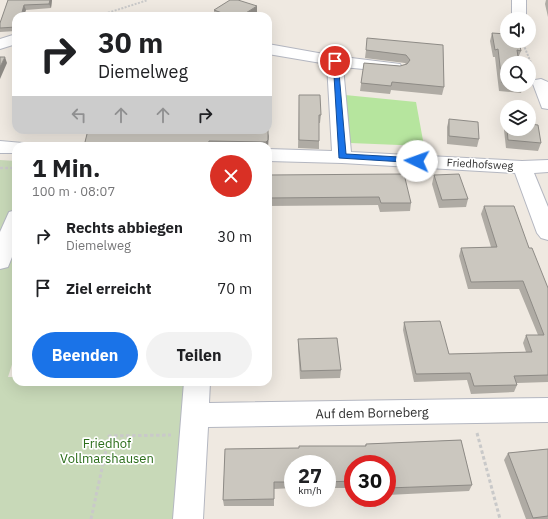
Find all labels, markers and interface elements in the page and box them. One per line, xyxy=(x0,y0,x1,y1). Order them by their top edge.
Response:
map controls xyxy=(500,12,536,136)
button: sound xyxy=(500,12,536,48)
text: 30 m xyxy=(98,24,163,61)
icon: right xyxy=(32,28,84,80)
pin xyxy=(318,44,352,78)
icon: arrive xyxy=(324,50,346,72)
button: search xyxy=(500,56,536,92)
text: Diemelweg xyxy=(98,60,188,83)
button: layers xyxy=(500,100,536,136)
icon: left xyxy=(68,104,90,126)
icon: ahead xyxy=(110,104,132,126)
icon: ahead xyxy=(152,104,174,126)
icon: right xyxy=(194,104,216,126)
position arrow xyxy=(396,140,438,182)
text: 1 Min. xyxy=(32,152,100,184)
button: close xyxy=(210,155,252,197)
street label: Friedhofsweg xyxy=(446,155,514,173)
text: 100 m · 08:07 xyxy=(32,183,115,200)
text: Rechts abbiegen xyxy=(66,218,183,237)
icon: right xyxy=(32,225,54,247)
text: 30 m xyxy=(217,227,252,246)
text: Diemelweg xyxy=(66,237,131,254)
icon: arrive xyxy=(32,277,54,299)
text: Ziel erreicht xyxy=(66,279,152,298)
text: 70 m xyxy=(217,279,252,298)
button: Beenden xyxy=(32,332,138,378)
button: Teilen xyxy=(146,332,252,378)
street label: Auf dem Borneberg xyxy=(315,404,429,422)
park label: Friedhof Vollmarshausen xyxy=(60,435,154,467)
speed limit sign: 30 xyxy=(344,455,396,507)
text: 27 xyxy=(298,462,322,489)
text: km/h xyxy=(298,484,322,497)

